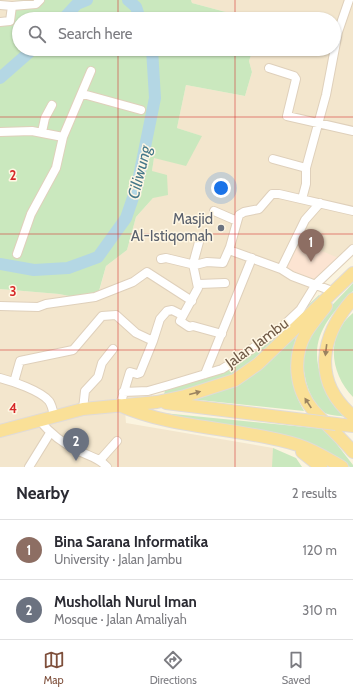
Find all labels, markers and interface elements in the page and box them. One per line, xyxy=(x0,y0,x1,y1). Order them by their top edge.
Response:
search box xyxy=(12,12,341,56)
icon: search xyxy=(26,23,48,45)
text: Search here xyxy=(58,25,133,43)
water label: Ciliwung xyxy=(124,143,155,201)
text: 2 xyxy=(10,167,17,183)
your location xyxy=(211,178,231,198)
place label: Masjid Al-Istiqomah xyxy=(131,210,213,245)
marker: Masjid Al-Istiqomah xyxy=(216,223,226,233)
pin: 1 xyxy=(298,229,324,262)
text: 3 xyxy=(9,283,17,299)
street label: Jalan Jambu xyxy=(221,314,292,372)
one-way arrow xyxy=(322,344,329,356)
one-way arrow xyxy=(190,390,202,396)
one-way arrow xyxy=(304,398,312,408)
text: 4 xyxy=(9,400,17,416)
pin: 2 xyxy=(63,428,89,461)
text: Nearby xyxy=(16,483,69,503)
text: 2 results xyxy=(292,485,337,501)
text: Bina Sarana Informatika xyxy=(54,533,208,551)
text: 1 xyxy=(27,542,31,558)
text: 120 m xyxy=(303,542,337,558)
text: University · Jalan Jambu xyxy=(54,551,182,567)
text: Mushollah Nurul Iman xyxy=(54,593,197,611)
text: 2 xyxy=(26,602,32,618)
text: 310 m xyxy=(302,602,337,618)
text: Mosque · Jalan Amaliyah xyxy=(54,611,187,627)
tab: Map xyxy=(43,649,65,687)
tab: Directions xyxy=(150,649,197,687)
tab: Saved xyxy=(282,649,310,687)

